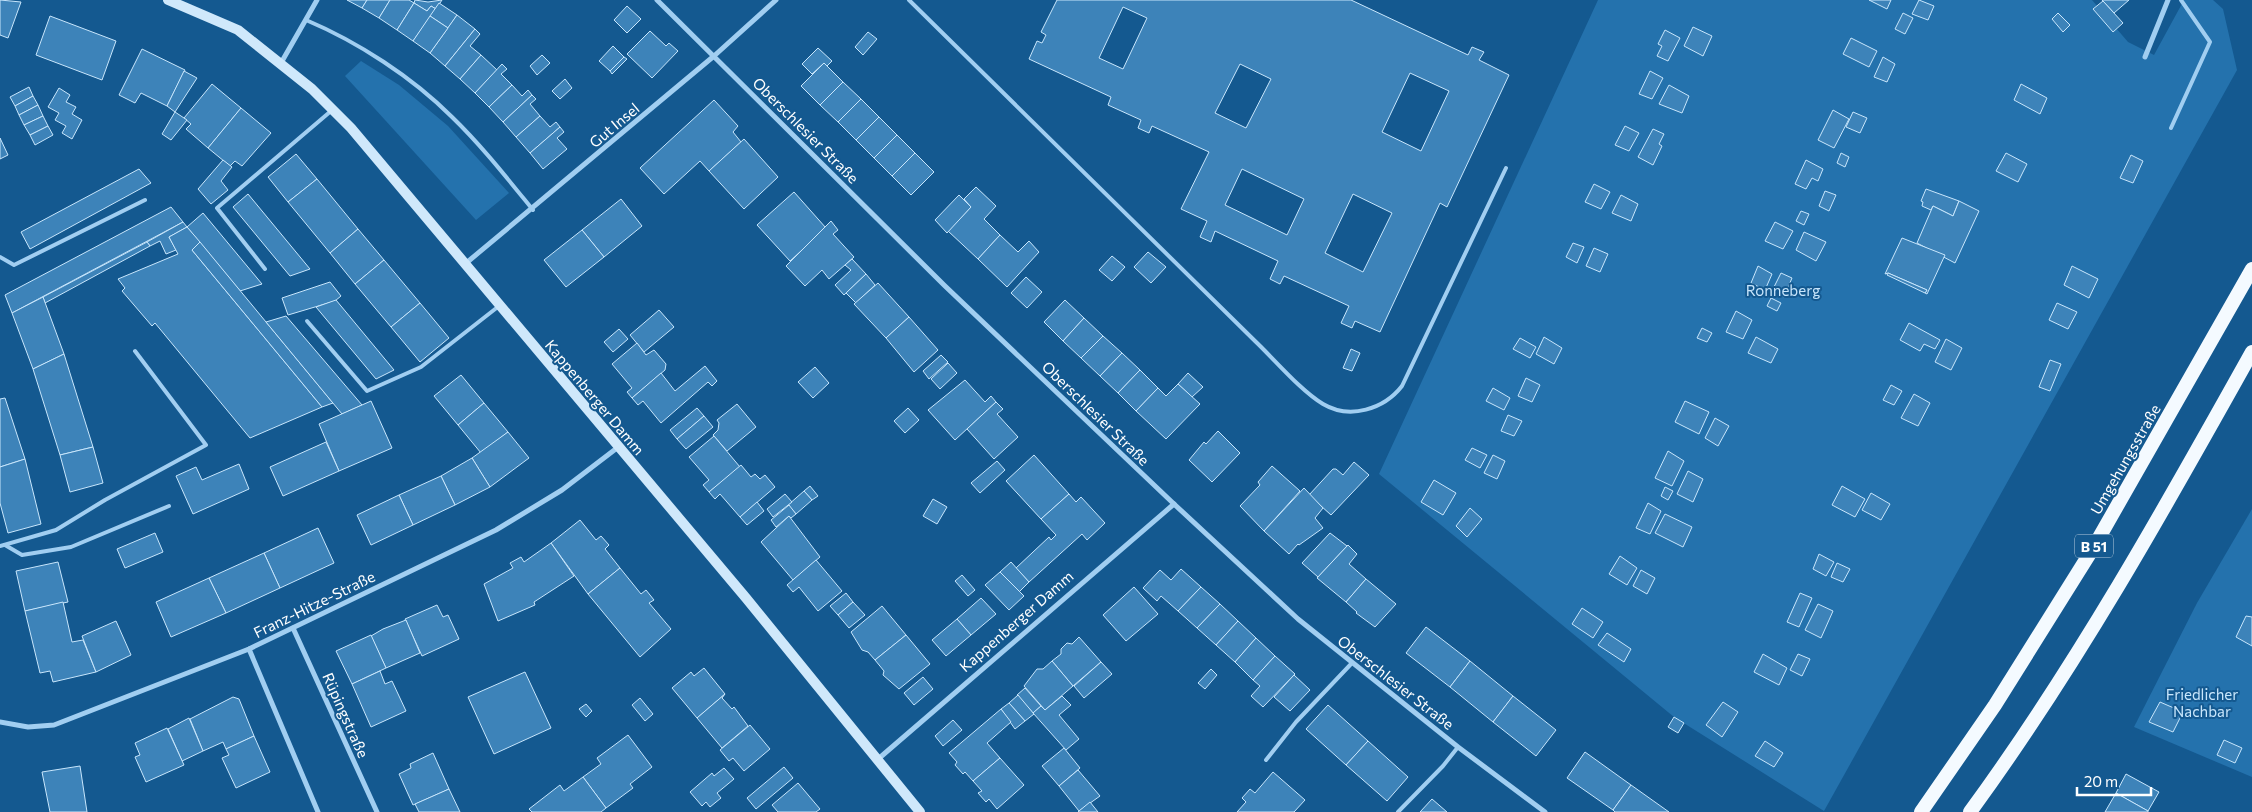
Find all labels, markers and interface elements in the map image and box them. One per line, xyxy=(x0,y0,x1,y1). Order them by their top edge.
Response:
street label: Oberschlesier Straße xyxy=(749,73,863,187)
street label: Gut Insel xyxy=(585,99,643,151)
park label: Ronneberg xyxy=(1746,281,1820,299)
street label: Kappenberger Damm xyxy=(542,336,648,458)
street label: Oberschlesier Straße xyxy=(1039,357,1153,469)
street label: Umgehungsstraße xyxy=(2086,401,2164,517)
road number: B 51 xyxy=(2075,534,2113,558)
street label: Franz-Hitze-Straße xyxy=(250,567,378,641)
street label: Kappenberger Damm xyxy=(955,567,1077,675)
street label: Oberschlesier Straße xyxy=(1334,631,1458,733)
street label: Rüpingstraße xyxy=(319,670,373,760)
park label: Friedlicher Nachbar xyxy=(2166,685,2238,720)
scale bar xyxy=(2077,764,2151,796)
text: 20 m xyxy=(2084,772,2118,790)

